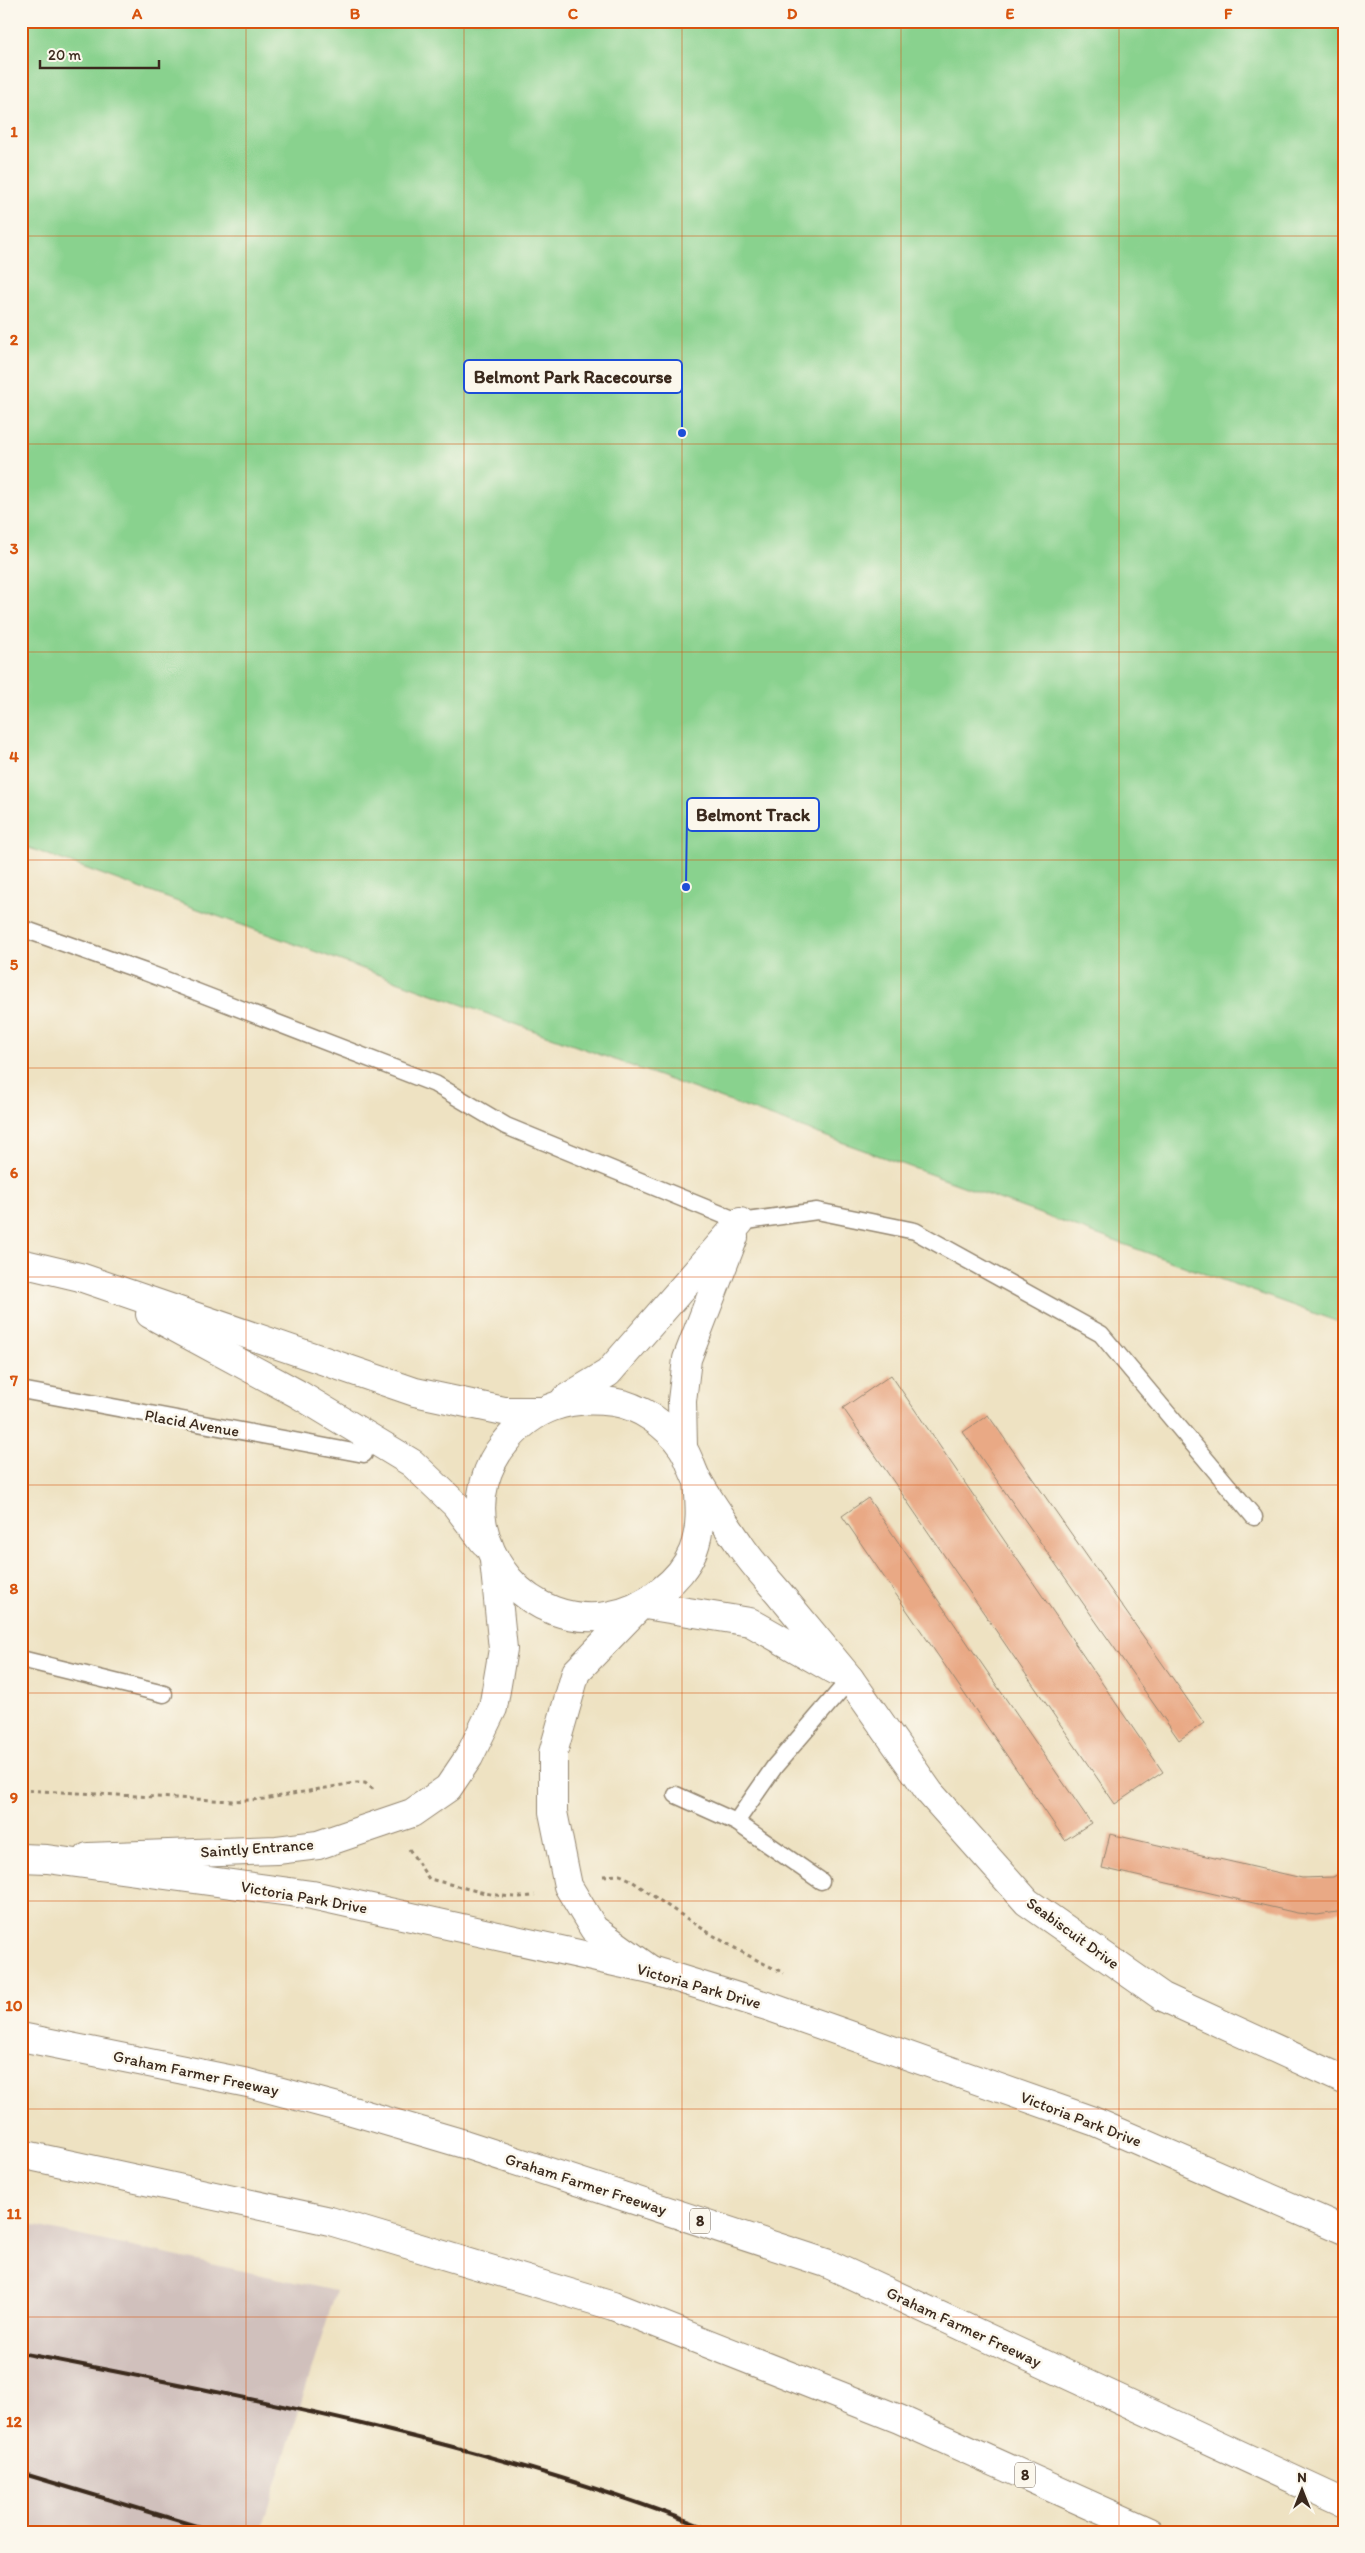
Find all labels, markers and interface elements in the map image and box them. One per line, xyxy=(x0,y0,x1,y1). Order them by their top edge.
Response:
text: A xyxy=(131,4,143,23)
text: B xyxy=(350,4,361,23)
text: C xyxy=(568,4,579,23)
text: D xyxy=(787,4,798,23)
text: E xyxy=(1006,4,1015,23)
text: F xyxy=(1224,4,1233,23)
scale bar xyxy=(40,38,159,70)
text: 20 m xyxy=(48,46,82,64)
text: 1 xyxy=(10,122,18,141)
text: 2 xyxy=(10,330,19,349)
callout: Belmont Park Racecourse xyxy=(464,360,682,393)
text: Belmont Park Racecourse xyxy=(474,366,673,388)
text: 3 xyxy=(10,539,19,558)
text: 4 xyxy=(9,747,19,766)
callout: Belmont Track xyxy=(687,798,819,831)
text: Belmont Track xyxy=(696,804,811,826)
text: 5 xyxy=(10,955,19,974)
text: 6 xyxy=(10,1163,19,1182)
text: 7 xyxy=(9,1371,18,1390)
street label: Placid Avenue xyxy=(143,1405,241,1441)
text: 8 xyxy=(10,1579,19,1598)
text: 9 xyxy=(10,1788,18,1807)
street label: Saintly Entrance xyxy=(200,1835,314,1861)
street label: Victoria Park Drive xyxy=(239,1877,369,1917)
street label: Seabiscuit Drive xyxy=(1023,1893,1123,1973)
street label: Victoria Park Drive xyxy=(635,1959,763,2013)
text: 10 xyxy=(5,1996,23,2015)
street label: Graham Farmer Freeway xyxy=(112,2046,281,2100)
street label: Victoria Park Drive xyxy=(1018,2087,1144,2151)
street label: Graham Farmer Freeway xyxy=(503,2149,670,2219)
text: 11 xyxy=(7,2204,22,2223)
road number: 8 xyxy=(690,2208,710,2234)
street label: Graham Farmer Freeway xyxy=(884,2283,1045,2371)
text: 12 xyxy=(6,2412,23,2431)
road number: 8 xyxy=(1015,2462,1035,2488)
north arrow xyxy=(1278,2466,1328,2516)
text: N xyxy=(1297,2469,1307,2486)

